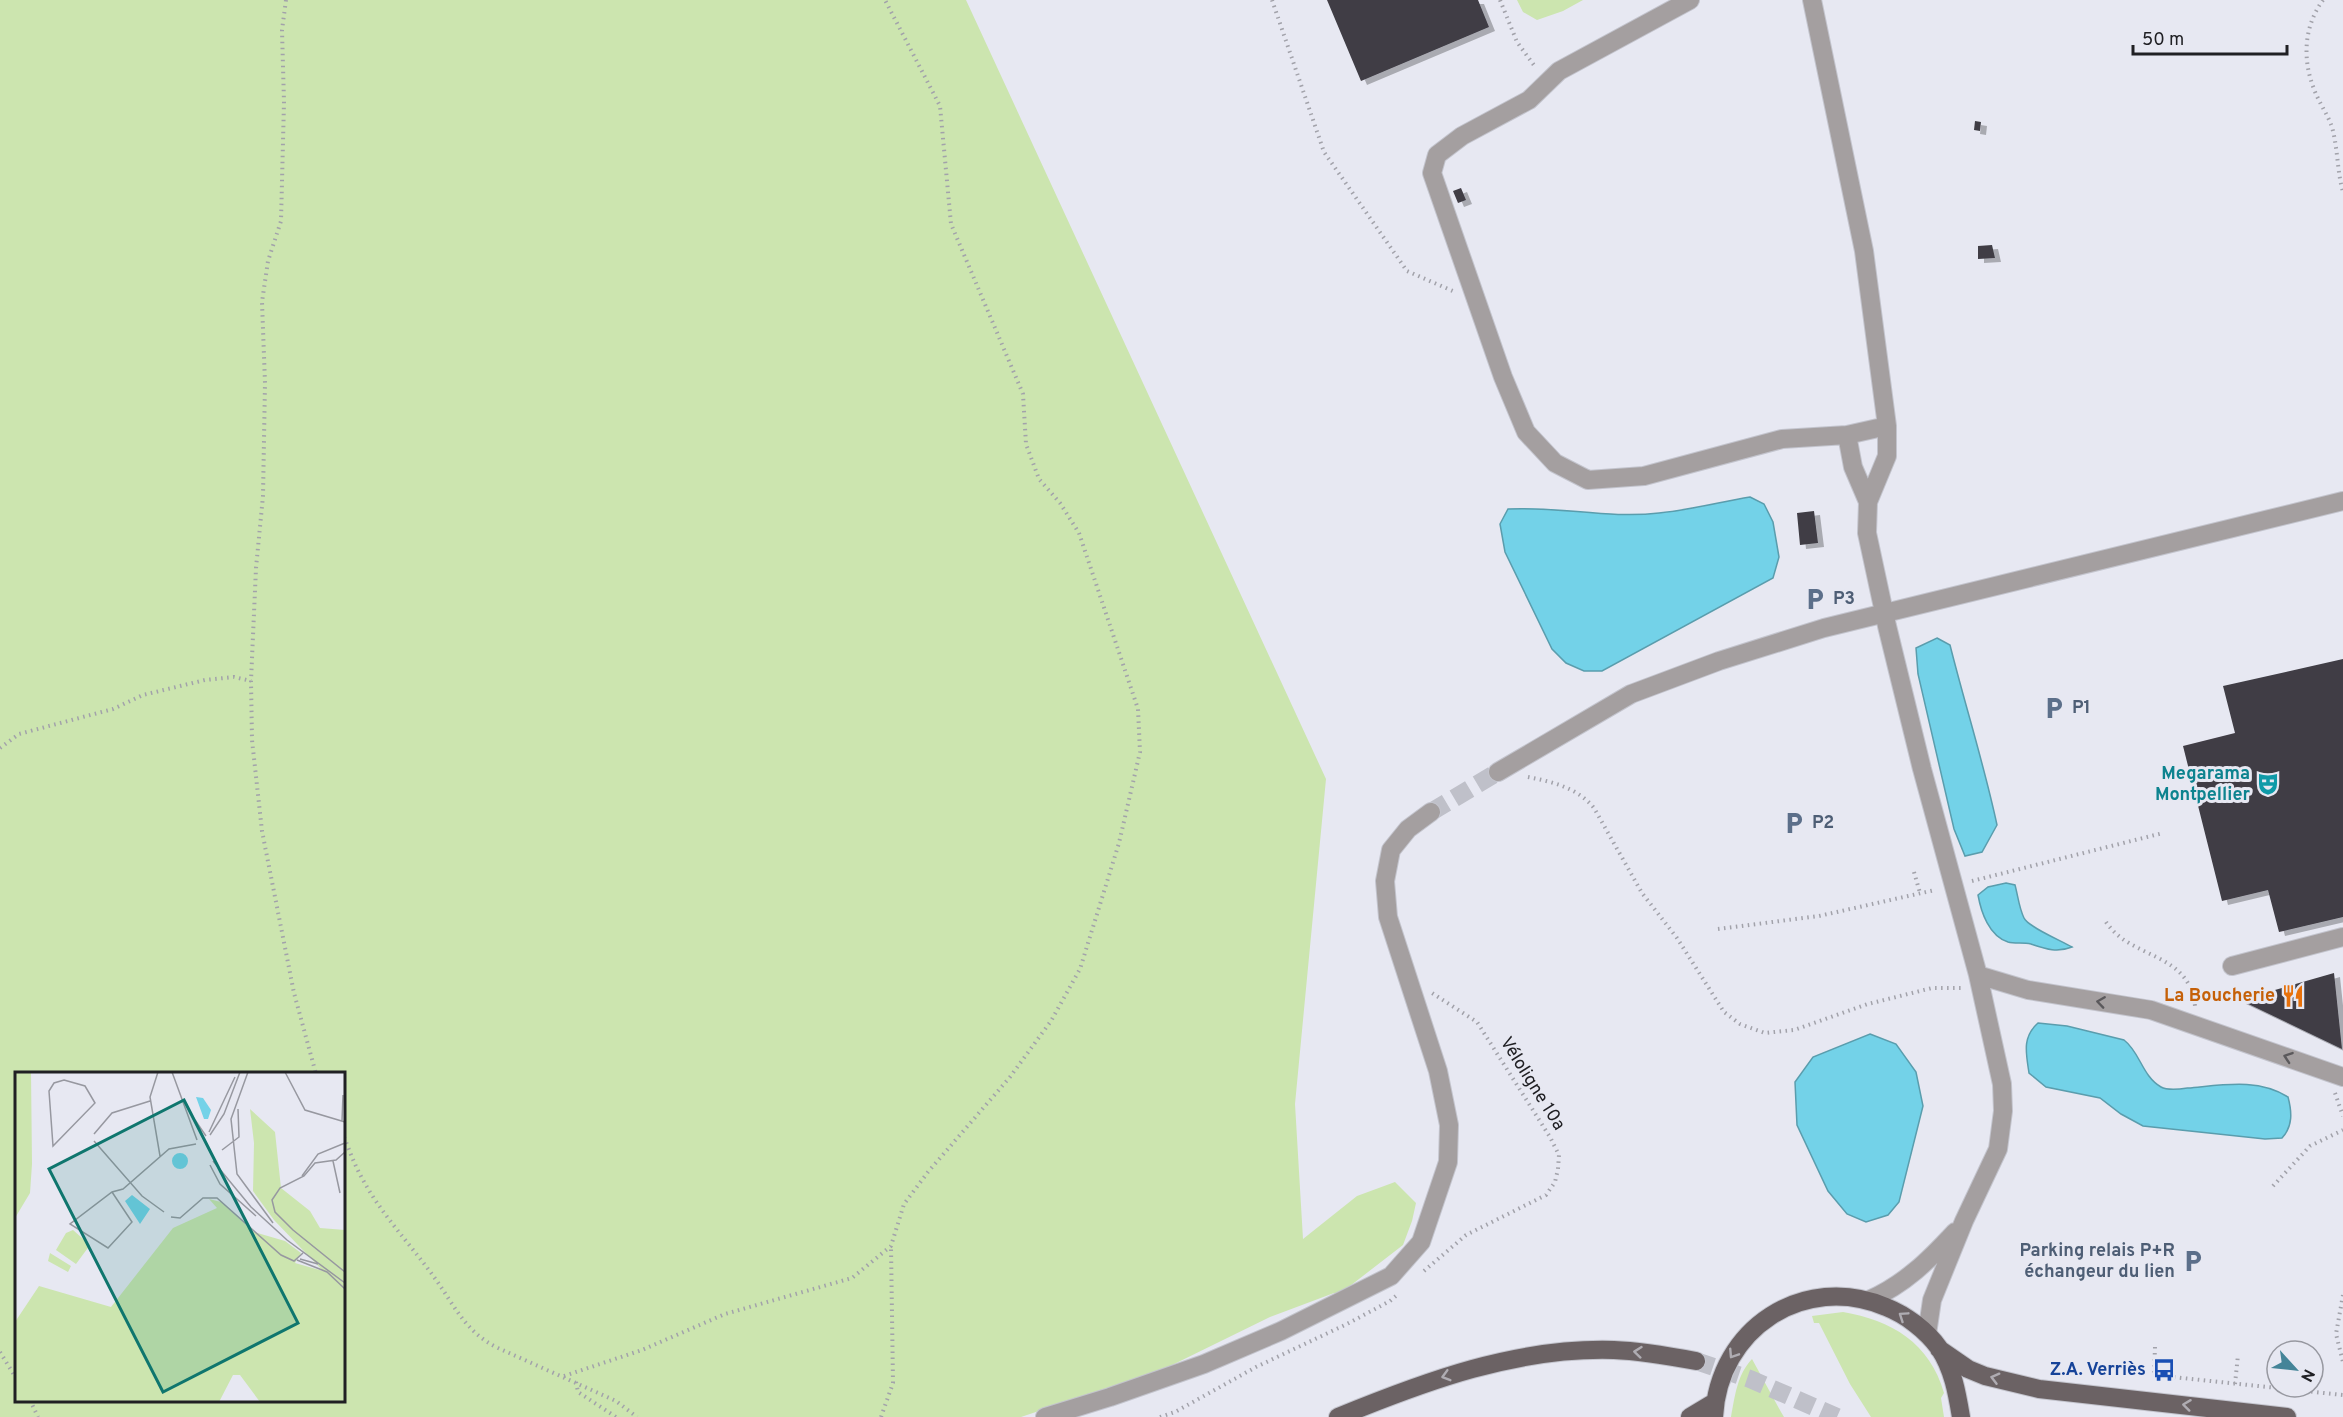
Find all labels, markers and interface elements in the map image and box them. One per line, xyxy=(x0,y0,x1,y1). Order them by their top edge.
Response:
scale bar xyxy=(2133,18,2288,56)
text: 50 m xyxy=(2142,29,2184,52)
parking icon: P3 xyxy=(1802,586,1828,612)
place label: P3 xyxy=(1833,588,1855,611)
parking icon: P1 xyxy=(2041,695,2067,721)
place label: P1 xyxy=(2072,697,2091,720)
place label: Megarama Montpellier xyxy=(2155,763,2250,807)
theatre icon: Megarama Montpellier xyxy=(2255,771,2281,797)
parking icon: P2 xyxy=(1781,810,1807,836)
place label: P2 xyxy=(1812,812,1834,835)
restaurant icon: La Boucherie xyxy=(2280,983,2306,1009)
place label: La Boucherie xyxy=(2164,985,2275,1008)
one-way arrow xyxy=(2097,996,2106,1008)
street label: Véloligne 10a xyxy=(1494,1033,1570,1135)
one-way arrow xyxy=(2283,1052,2294,1065)
inset map xyxy=(15,1072,345,1402)
place label: Parking relais P+R échangeur du lien xyxy=(2019,1240,2175,1284)
parking icon: Parking relais P+R échangeur du lien xyxy=(2180,1248,2206,1274)
one-way arrow xyxy=(1899,1312,1910,1323)
north arrow xyxy=(2265,1339,2325,1399)
one-way arrow xyxy=(1634,1346,1643,1359)
one-way arrow xyxy=(1729,1347,1740,1358)
bus stop icon: Z.A. Verriès xyxy=(2151,1357,2177,1383)
place label: Z.A. Verriès xyxy=(2050,1359,2146,1382)
text: N xyxy=(2295,1365,2318,1385)
one-way arrow xyxy=(1441,1369,1451,1382)
one-way arrow xyxy=(1990,1373,2000,1385)
one-way arrow xyxy=(2183,1399,2192,1412)

